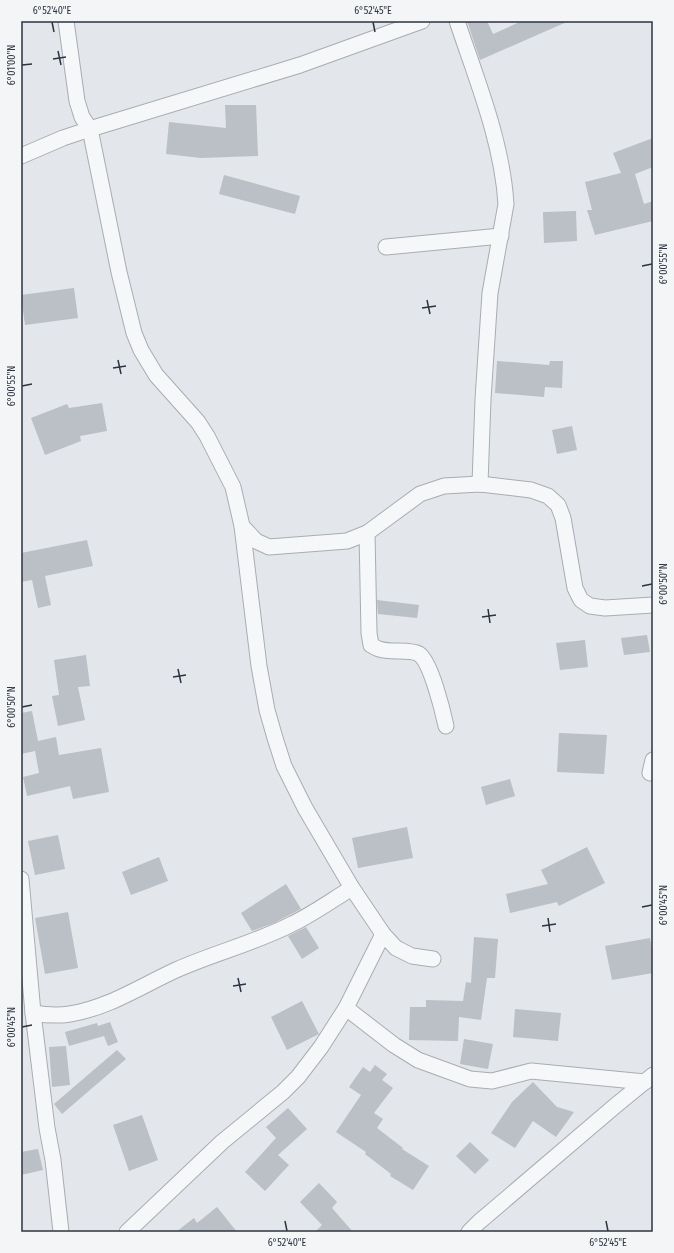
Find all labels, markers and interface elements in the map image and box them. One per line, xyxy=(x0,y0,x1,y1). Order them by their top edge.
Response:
text: 6°52'40"E xyxy=(33,5,72,17)
text: 6°52'45"E xyxy=(354,5,392,17)
text: 6°01'00"N xyxy=(6,45,18,85)
text: 6°00'55"N xyxy=(658,244,670,284)
text: 6°00'55"N xyxy=(6,366,18,406)
text: 6°00'50"N xyxy=(658,563,670,605)
text: 6°00'50"N xyxy=(6,686,18,728)
text: 6°00'45"N xyxy=(658,885,670,925)
text: 6°00'45"N xyxy=(6,1007,18,1047)
text: 6°52'40"E xyxy=(268,1237,307,1249)
text: 6°52'45"E xyxy=(589,1237,627,1249)

